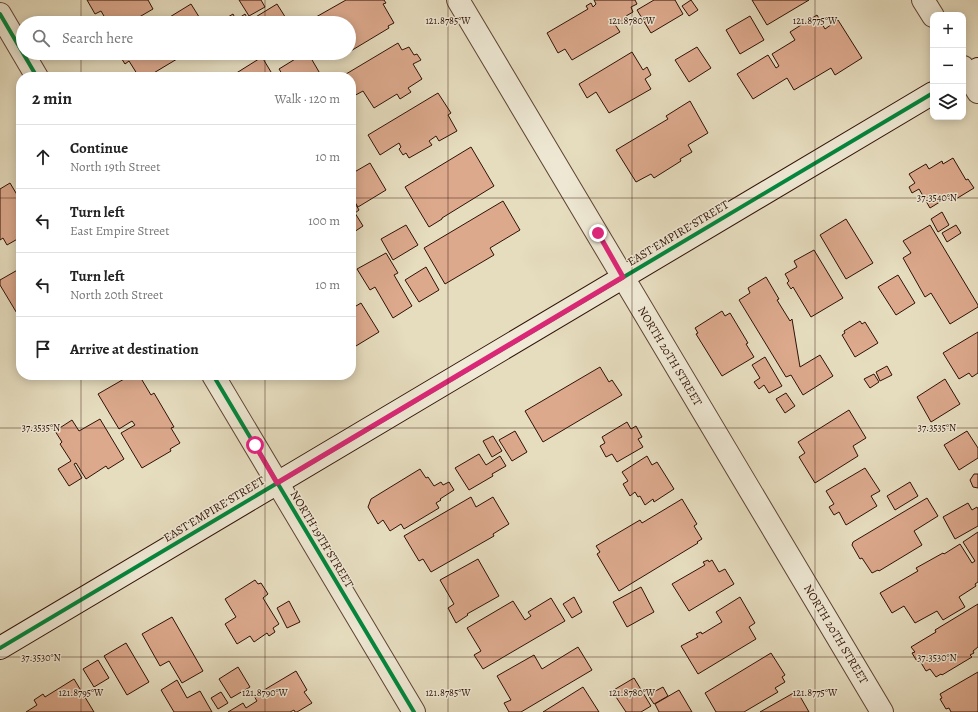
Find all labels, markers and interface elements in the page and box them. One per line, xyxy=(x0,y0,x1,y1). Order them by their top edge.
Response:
map controls xyxy=(930,12,966,120)
button: + xyxy=(930,12,966,48)
text: 121.8785°W xyxy=(425,14,471,27)
text: 121.8780°W xyxy=(609,14,656,27)
text: 121.8775°W xyxy=(793,14,838,27)
search box xyxy=(16,16,356,60)
icon: search xyxy=(30,27,52,49)
text: Search here xyxy=(62,28,133,48)
button: − xyxy=(930,48,966,84)
button: layers xyxy=(930,84,966,120)
text: 2 min xyxy=(32,87,72,110)
text: Walk · 120 m xyxy=(275,90,340,107)
text: Continue xyxy=(70,138,128,158)
icon: ahead xyxy=(32,146,54,168)
text: 10 m xyxy=(315,148,340,165)
text: North 19th Street xyxy=(70,158,160,175)
text: 37.3540°N xyxy=(917,191,957,204)
street label: EAST EMPIRE STREET xyxy=(624,196,732,270)
text: Turn left xyxy=(70,202,125,222)
icon: left xyxy=(32,210,54,232)
text: 100 m xyxy=(308,212,340,229)
text: East Empire Street xyxy=(70,222,169,239)
route end xyxy=(589,224,607,242)
text: Turn left xyxy=(70,266,125,286)
icon: left xyxy=(32,274,54,296)
text: 10 m xyxy=(315,276,340,293)
text: North 20th Street xyxy=(70,286,163,303)
street label: NORTH 20TH STREET xyxy=(634,303,706,409)
icon: arrive xyxy=(32,338,54,360)
text: Arrive at destination xyxy=(70,339,199,359)
text: 37.3535°N xyxy=(22,421,60,434)
text: 37.3535°N xyxy=(918,421,956,434)
route start xyxy=(246,436,264,454)
street label: EAST EMPIRE STREET xyxy=(160,472,268,546)
street label: NORTH 19TH STREET xyxy=(287,487,358,591)
street label: NORTH 20TH STREET xyxy=(800,581,872,687)
text: 37.3530°N xyxy=(21,651,61,664)
text: 37.3530°N xyxy=(917,651,957,664)
text: 121.8795°W xyxy=(59,686,104,699)
text: 121.8790°W xyxy=(242,686,289,699)
text: 121.8785°W xyxy=(425,686,471,699)
text: 121.8780°W xyxy=(609,686,656,699)
text: 121.8775°W xyxy=(793,686,838,699)

